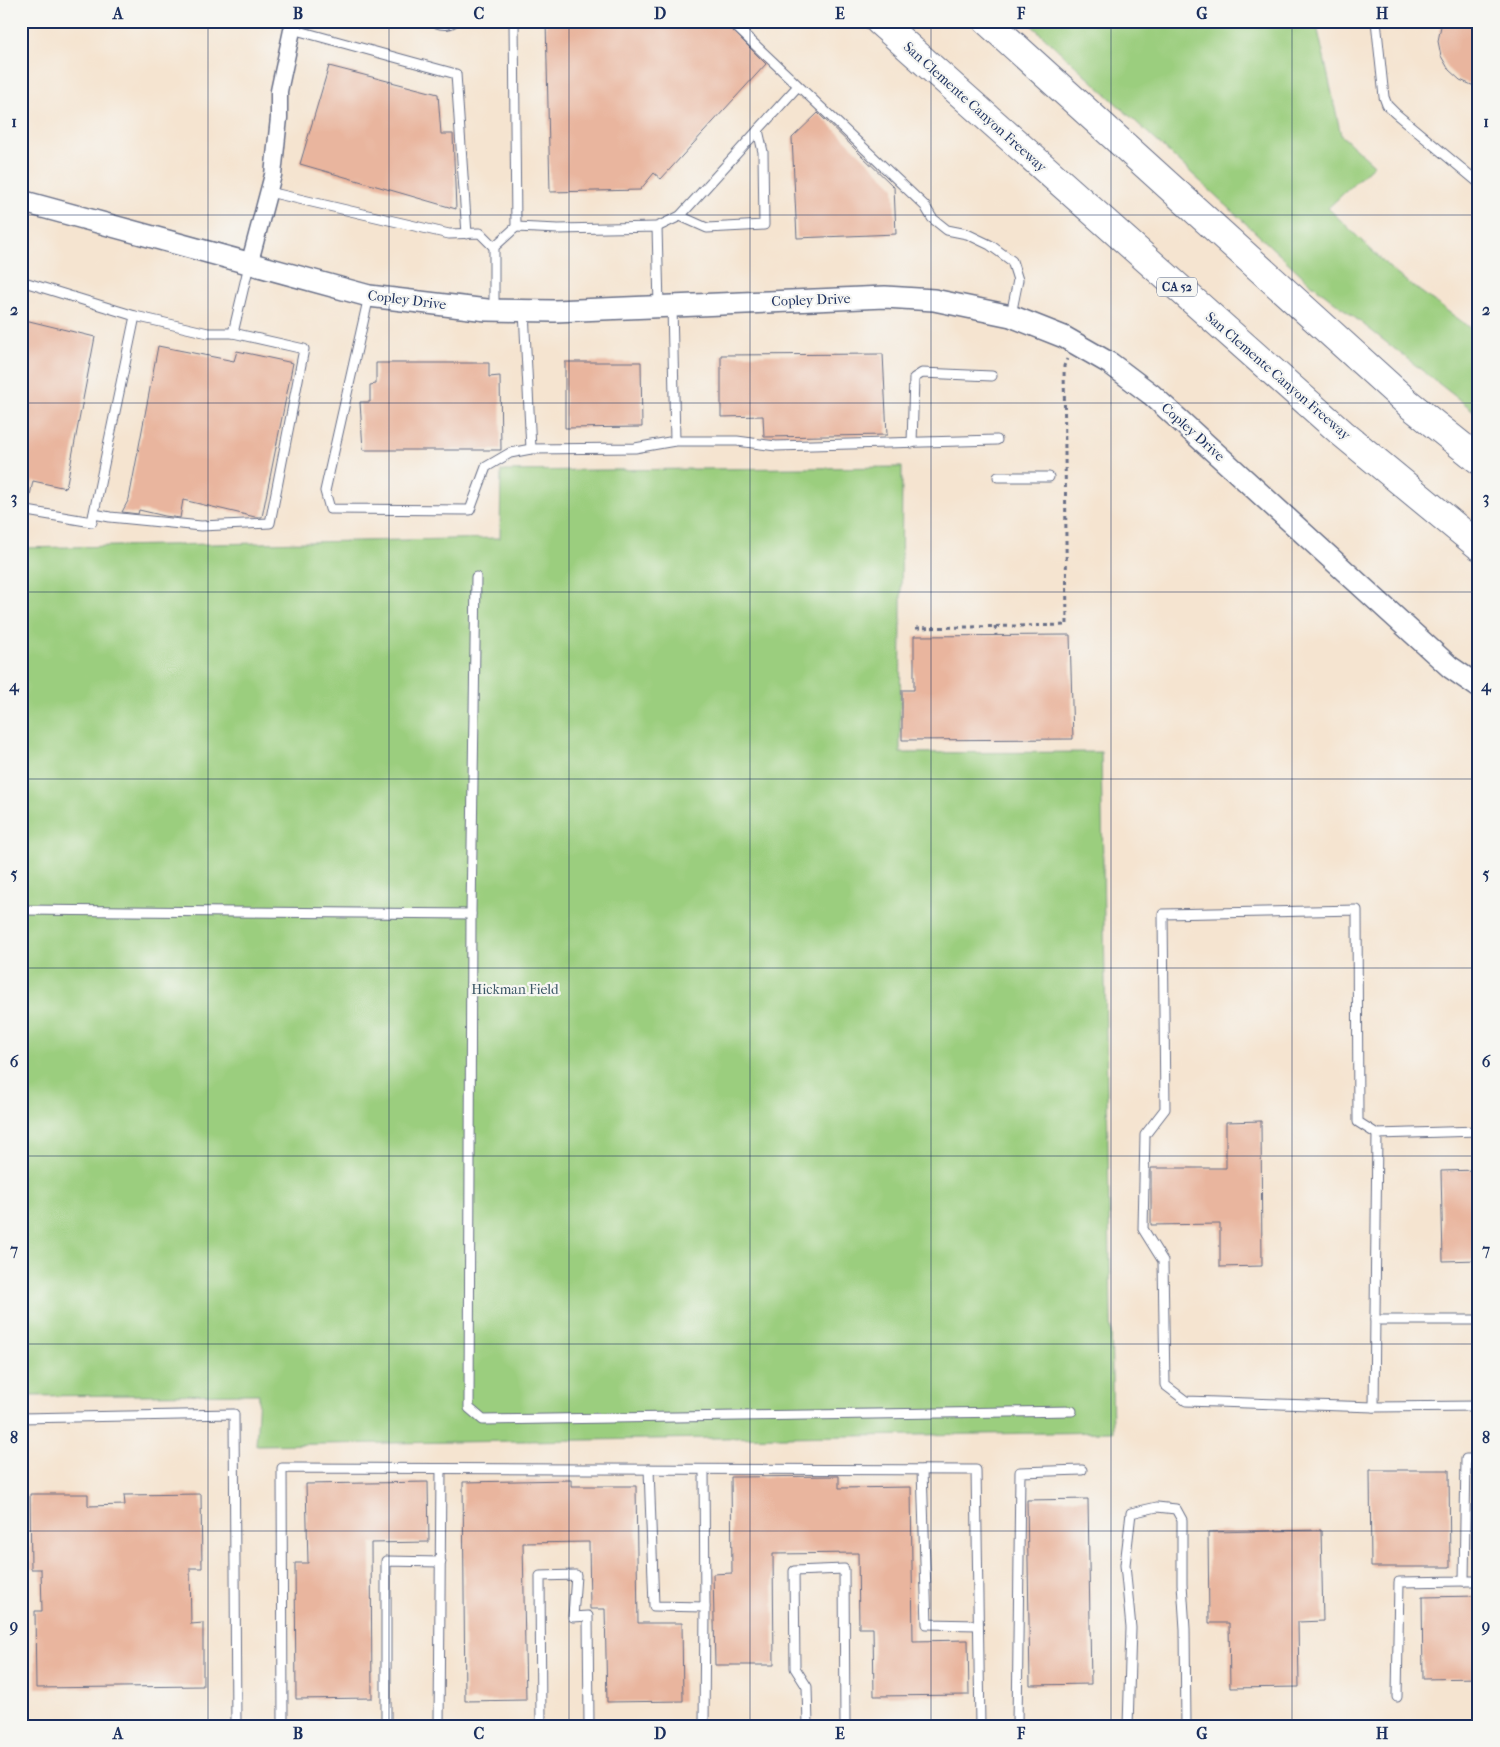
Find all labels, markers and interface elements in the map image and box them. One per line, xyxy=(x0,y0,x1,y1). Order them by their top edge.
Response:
text: A xyxy=(112,4,124,23)
text: B xyxy=(293,4,303,23)
text: C xyxy=(474,4,485,23)
text: D xyxy=(654,4,666,23)
text: E xyxy=(835,4,845,23)
text: F xyxy=(1016,4,1026,23)
text: G xyxy=(1196,4,1208,23)
text: H xyxy=(1376,4,1389,23)
street label: San Clemente Canyon Freeway xyxy=(900,38,1050,176)
text: 1 xyxy=(11,112,17,131)
text: 1 xyxy=(1483,112,1489,131)
road number: CA 52 xyxy=(1157,278,1197,296)
street label: Copley Drive xyxy=(367,287,447,313)
street label: Copley Drive xyxy=(771,290,851,310)
text: 2 xyxy=(10,300,18,319)
text: 2 xyxy=(1482,300,1490,319)
street label: San Clemente Canyon Freeway xyxy=(1202,308,1354,444)
street label: Copley Drive xyxy=(1158,399,1228,465)
text: 3 xyxy=(11,488,17,508)
text: 3 xyxy=(1483,488,1489,508)
text: 4 xyxy=(8,676,20,696)
text: 4 xyxy=(1480,676,1492,696)
text: 5 xyxy=(11,864,18,883)
text: 5 xyxy=(1483,864,1490,883)
park label: Hickman Field xyxy=(471,981,559,998)
text: 6 xyxy=(10,1052,19,1071)
text: 6 xyxy=(1482,1052,1491,1071)
text: 7 xyxy=(9,1240,18,1259)
text: 7 xyxy=(1481,1240,1490,1259)
text: 8 xyxy=(10,1428,18,1447)
text: 8 xyxy=(1482,1428,1490,1447)
text: 9 xyxy=(9,1616,18,1636)
text: 9 xyxy=(1481,1616,1490,1636)
text: A xyxy=(112,1724,124,1743)
text: B xyxy=(293,1724,303,1743)
text: C xyxy=(474,1724,485,1743)
text: D xyxy=(654,1724,666,1743)
text: E xyxy=(835,1724,845,1743)
text: F xyxy=(1016,1724,1026,1743)
text: G xyxy=(1196,1724,1208,1743)
text: H xyxy=(1376,1724,1389,1743)

